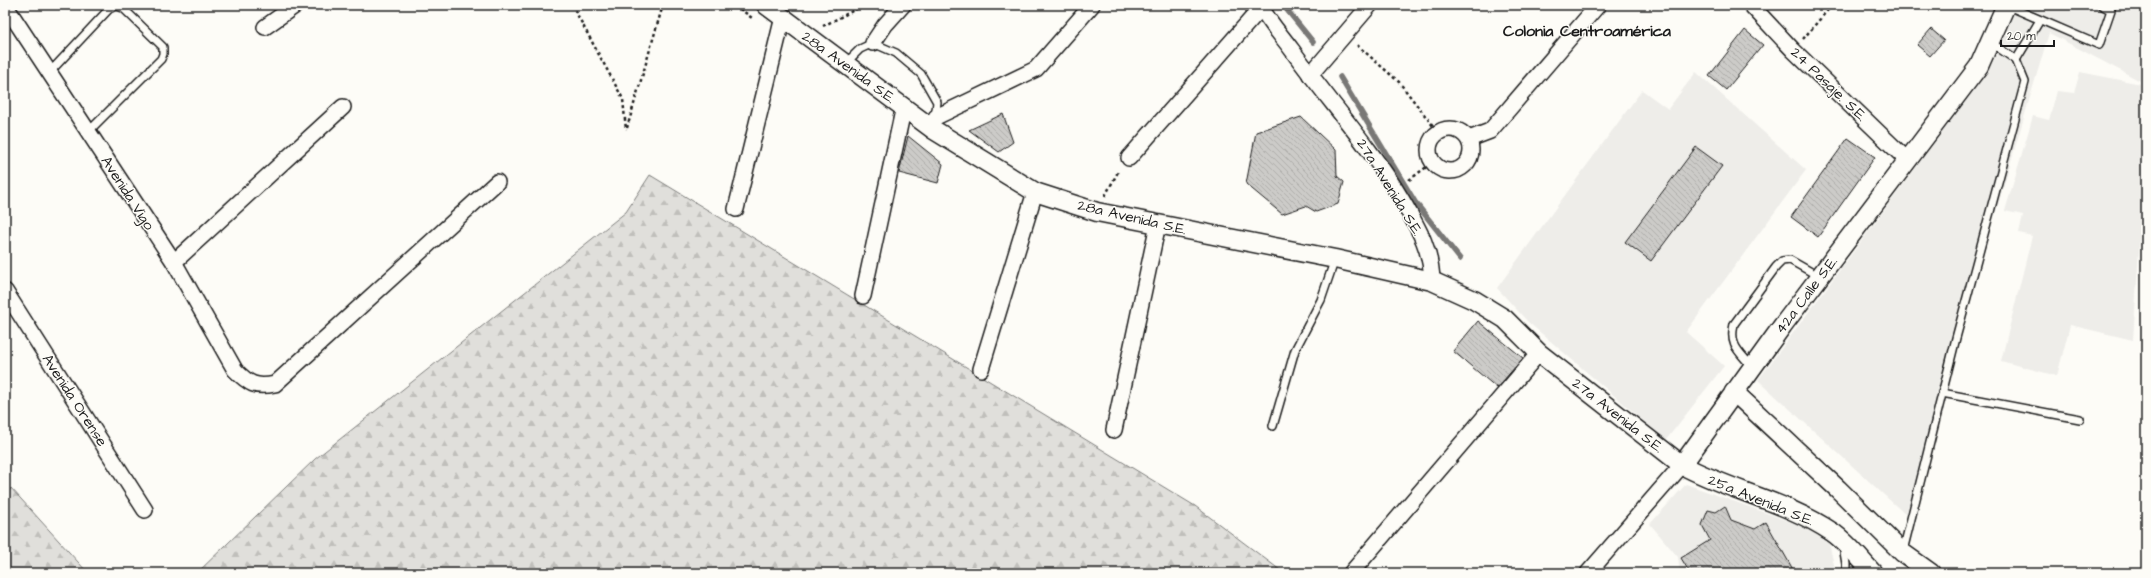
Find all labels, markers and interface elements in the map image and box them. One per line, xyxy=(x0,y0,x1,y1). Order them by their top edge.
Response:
district label: Colonia Centroamérica xyxy=(1503,20,1672,42)
scale bar xyxy=(2001,22,2054,48)
street label: 28a Avenida S.E. xyxy=(798,26,900,109)
text: 20 m xyxy=(2007,28,2036,45)
street label: 24 Pasaje. S.E. xyxy=(1786,42,1871,126)
street label: 27a Avenida S.E. xyxy=(1351,135,1428,240)
street label: Avenida Vigo xyxy=(95,152,160,235)
street label: 28a Avenida S.E. xyxy=(1075,195,1188,240)
street label: 42a Calle S.E. xyxy=(1770,252,1843,338)
street label: Avenida Orense xyxy=(37,350,112,451)
street label: 27a Avenida S.E. xyxy=(1568,373,1668,458)
street label: 25a Avenida S.E. xyxy=(1705,470,1817,531)

